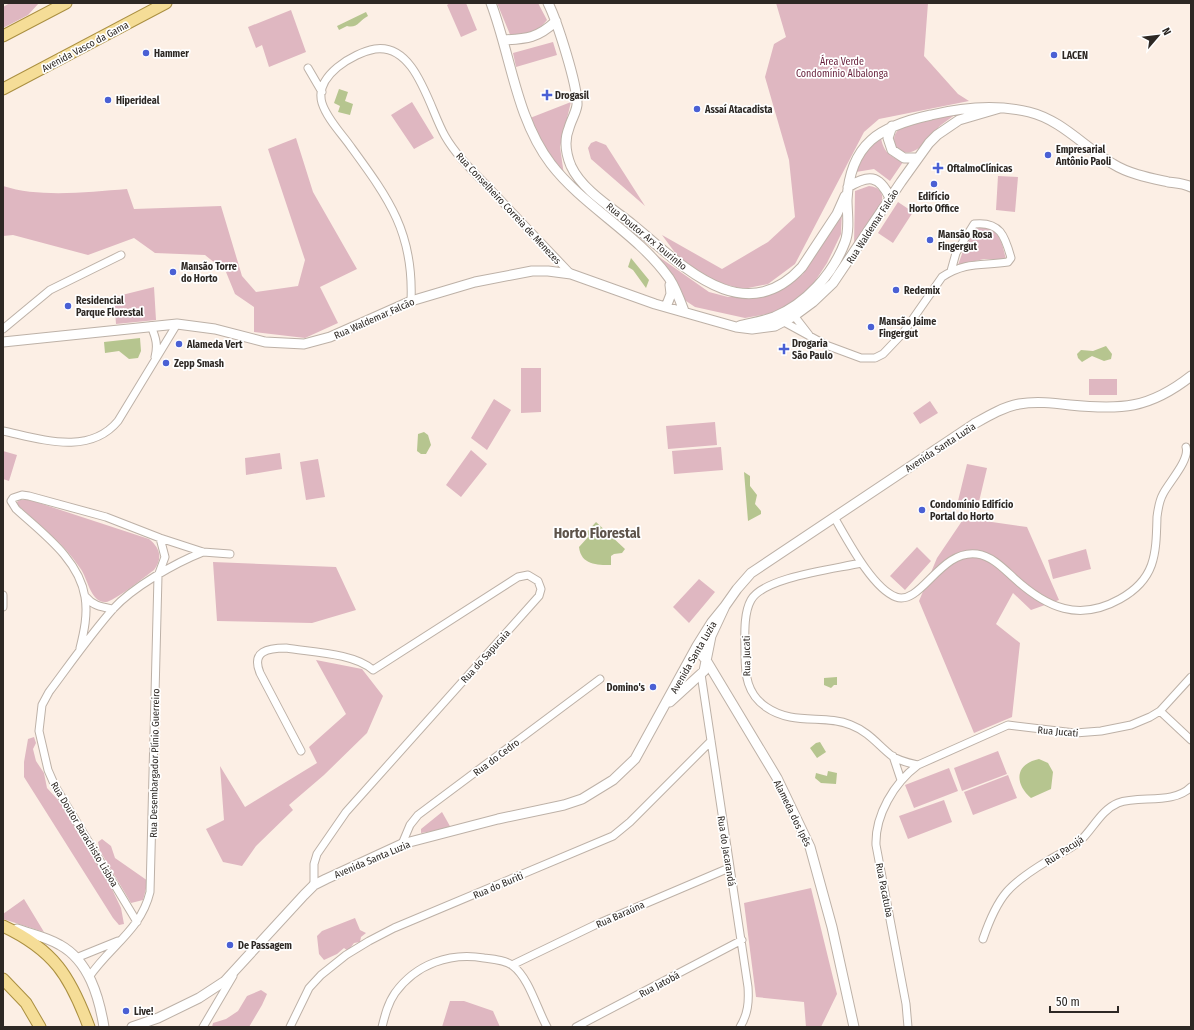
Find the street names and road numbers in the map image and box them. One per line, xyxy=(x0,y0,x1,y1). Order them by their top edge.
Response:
street label: Avenida Vasco da Gama xyxy=(40,19,131,75)
street label: Rua Conselheiro Correia de Menezes xyxy=(453,150,563,267)
street label: Rua Waldemar Falcão xyxy=(844,187,901,266)
street label: Rua Doutor Arx Tourinho xyxy=(604,201,689,273)
street label: Rua Waldemar Falcão xyxy=(332,296,416,342)
street label: Avenida Santa Luzia xyxy=(903,421,978,475)
street label: Avenida Santa Luzia xyxy=(668,619,719,696)
street label: Rua do Sapucaia xyxy=(459,627,513,686)
street label: Rua Jucati xyxy=(741,635,753,676)
street label: Rua Desembargador Plínio Guerreiro xyxy=(147,688,162,838)
street label: Rua Jucati xyxy=(1037,724,1079,740)
street label: Rua do Cedro xyxy=(471,737,522,779)
street label: Alameda dos Ipês xyxy=(771,778,813,849)
street label: Rua Doutor Barachisto Lisboa xyxy=(48,780,120,889)
street label: Rua do Jacarandá xyxy=(715,815,738,887)
street label: Rua Pacujá xyxy=(1043,833,1086,868)
street label: Avenida Santa Luzia xyxy=(333,838,412,881)
street label: Rua Pacatuba xyxy=(873,862,895,919)
street label: Rua do Buriti xyxy=(471,870,525,902)
street label: Rua Baraúna xyxy=(594,898,647,931)
street label: Rua Jatobá xyxy=(637,969,682,1001)

